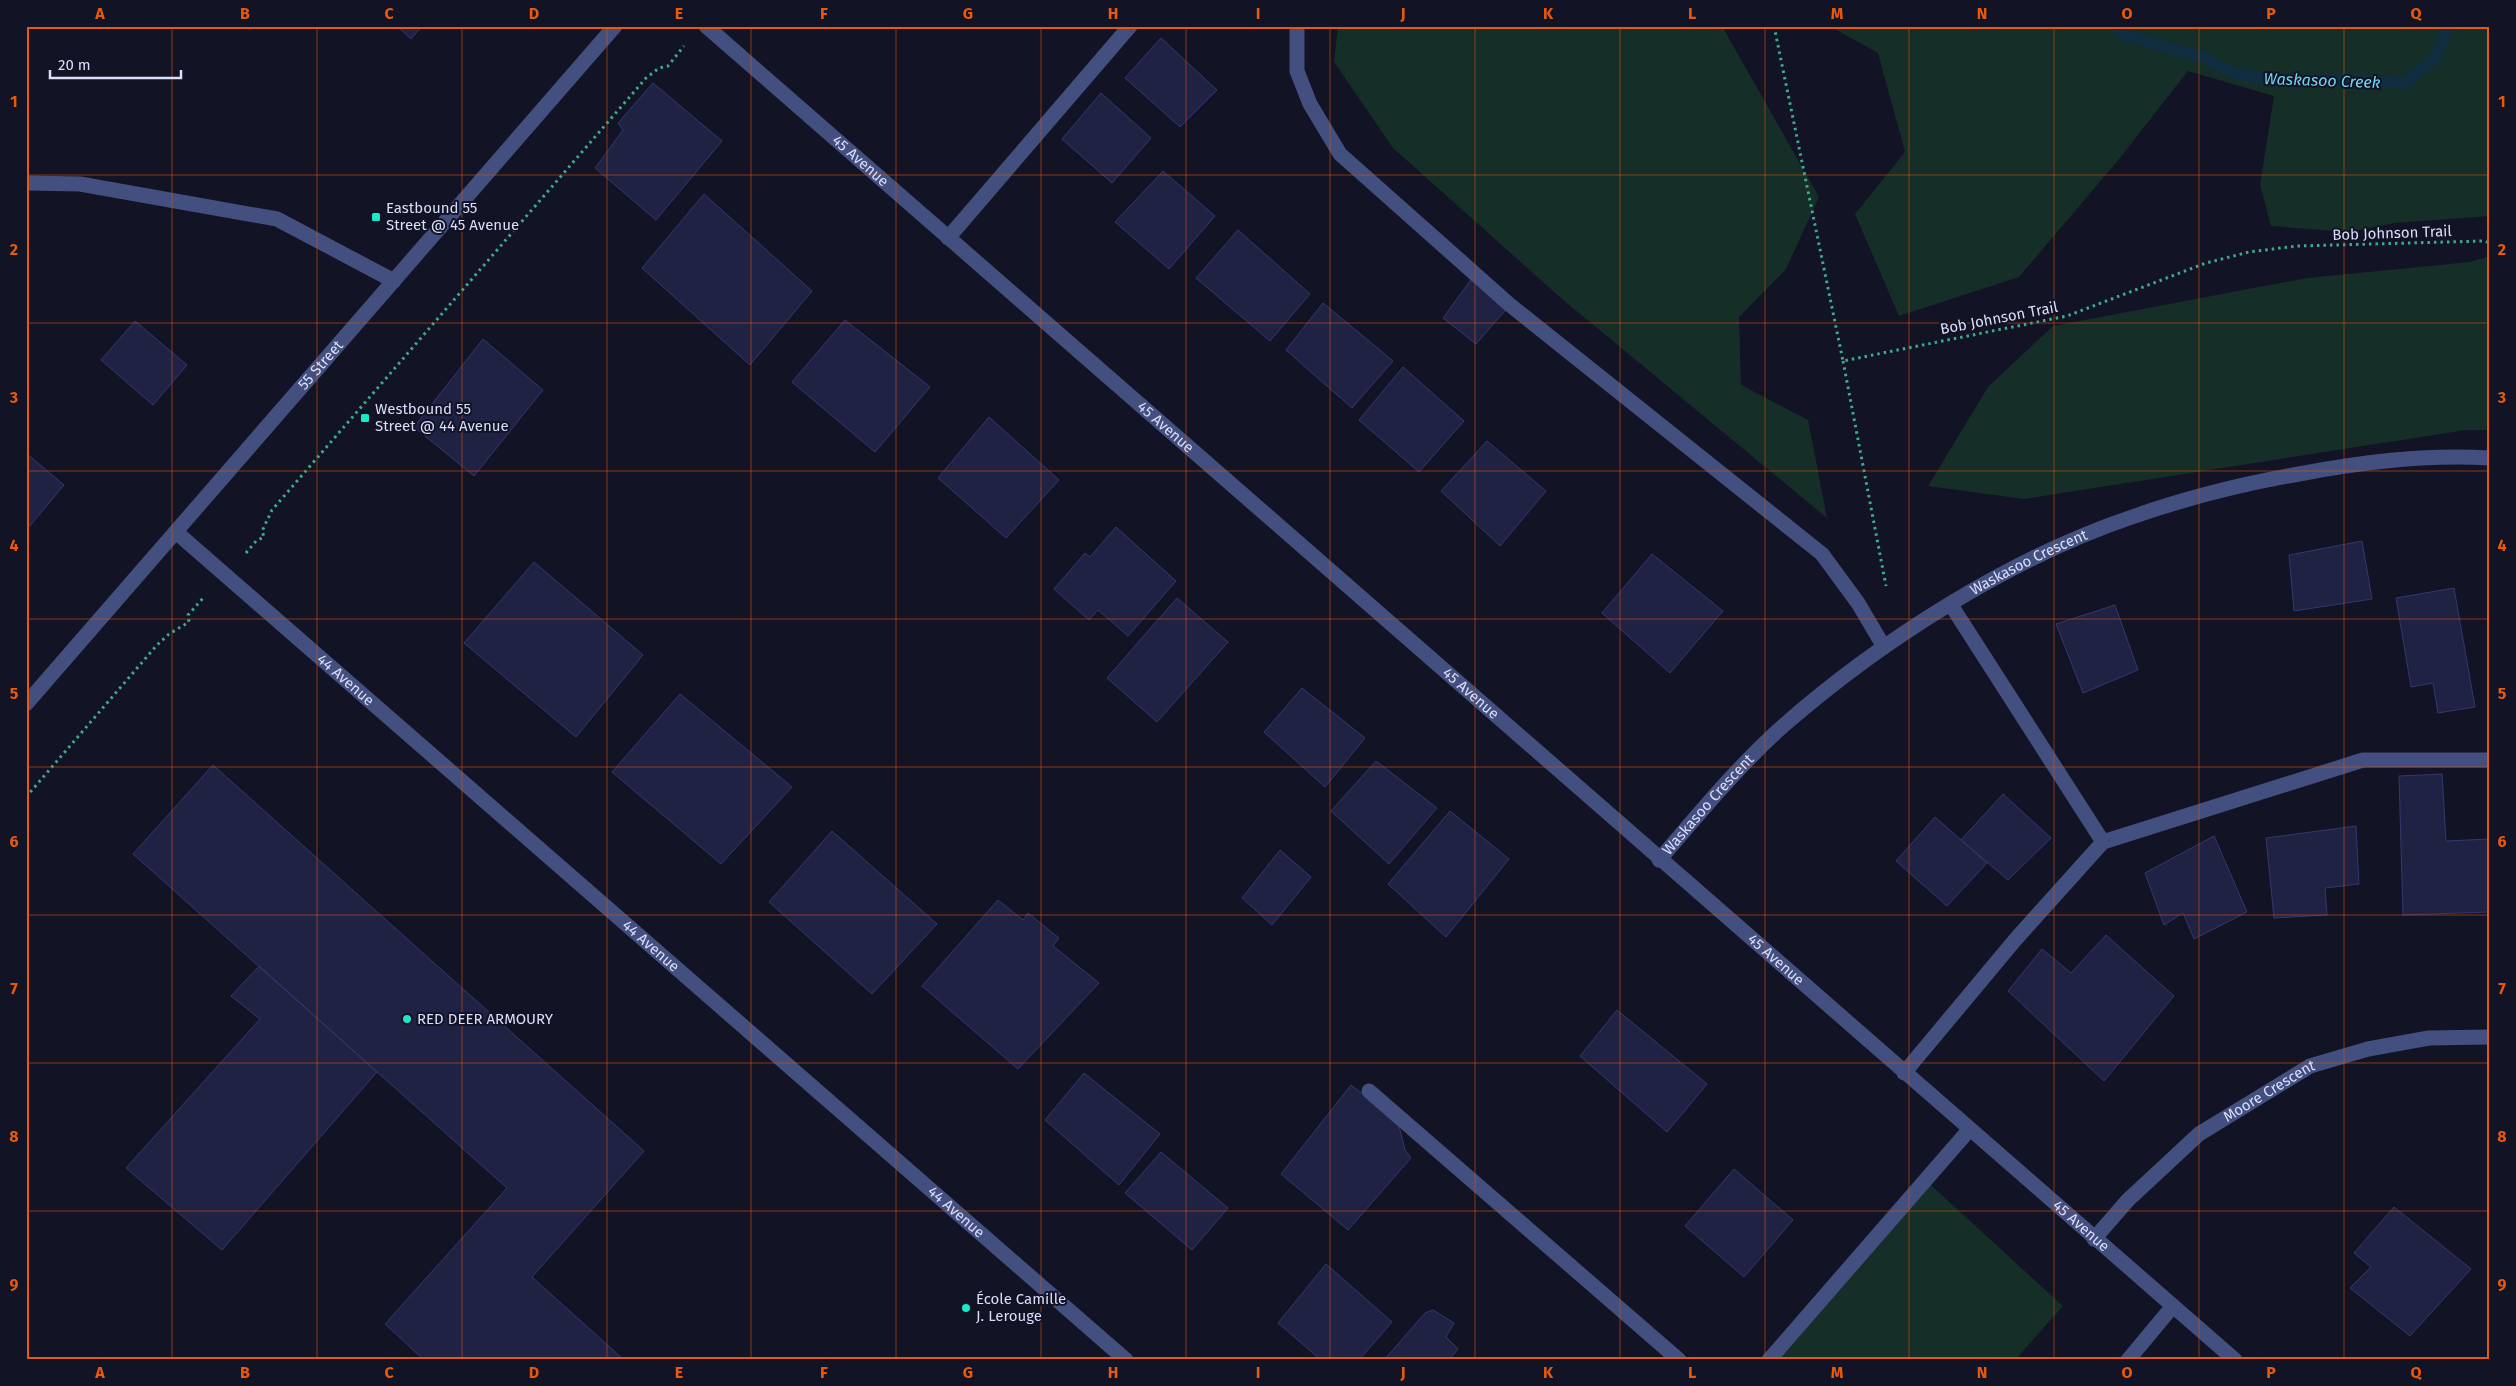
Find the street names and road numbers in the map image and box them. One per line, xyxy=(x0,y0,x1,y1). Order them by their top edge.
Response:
street label: 45 Avenue xyxy=(828,131,892,190)
street label: Bob Johnson Trail xyxy=(2332,222,2453,244)
street label: Bob Johnson Trail xyxy=(1939,298,2060,338)
street label: 55 Street xyxy=(294,336,347,393)
street label: 45 Avenue xyxy=(1134,398,1198,457)
street label: Waskasoo Crescent xyxy=(1967,525,2091,599)
street label: 44 Avenue xyxy=(313,650,378,710)
street label: 45 Avenue xyxy=(1439,664,1503,723)
street label: Waskasoo Crescent xyxy=(1658,750,1758,859)
street label: 44 Avenue xyxy=(619,916,683,976)
street label: 45 Avenue xyxy=(1744,930,1808,989)
street label: Moore Crescent xyxy=(2220,1056,2317,1126)
street label: 44 Avenue xyxy=(924,1182,988,1242)
street label: 45 Avenue xyxy=(2049,1196,2113,1255)

